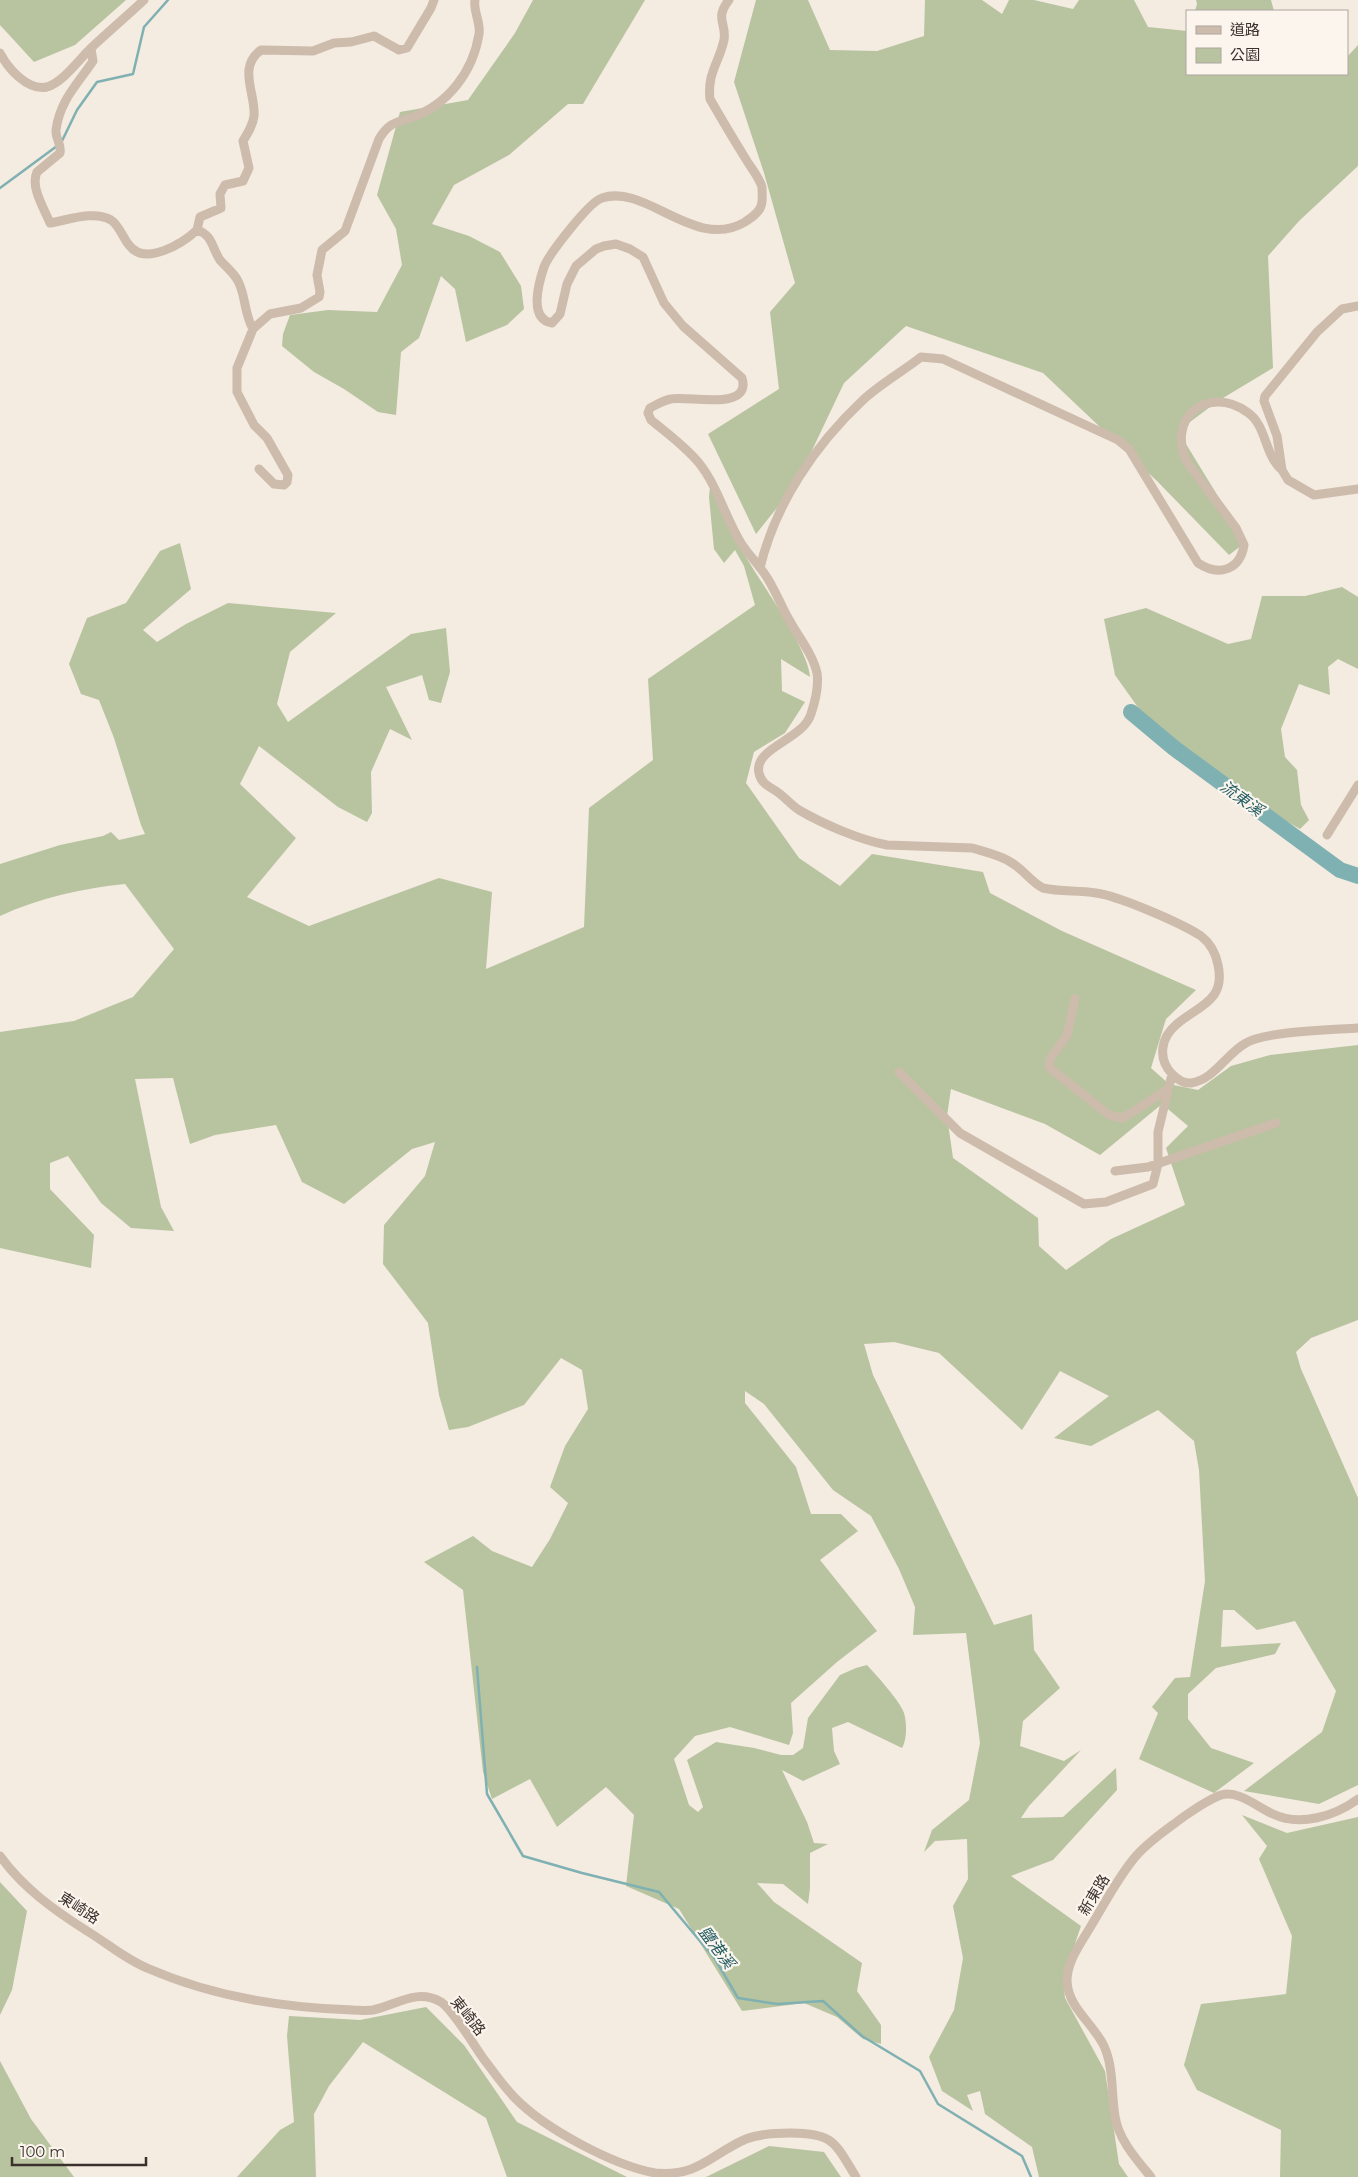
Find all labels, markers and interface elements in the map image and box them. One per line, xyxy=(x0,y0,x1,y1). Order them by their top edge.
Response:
legend xyxy=(1186,10,1348,75)
text: 道路 xyxy=(1230,20,1260,39)
text: 公園 xyxy=(1230,45,1260,64)
water label: 流東溪 xyxy=(1217,777,1268,821)
street label: 新東路 xyxy=(1074,1871,1113,1919)
street label: 東崎路 xyxy=(55,1887,103,1928)
water label: 鹽港溪 xyxy=(695,1922,740,1974)
street label: 東崎路 xyxy=(447,1992,490,2039)
scale bar xyxy=(12,2134,146,2166)
text: 100 m xyxy=(20,2142,65,2161)

